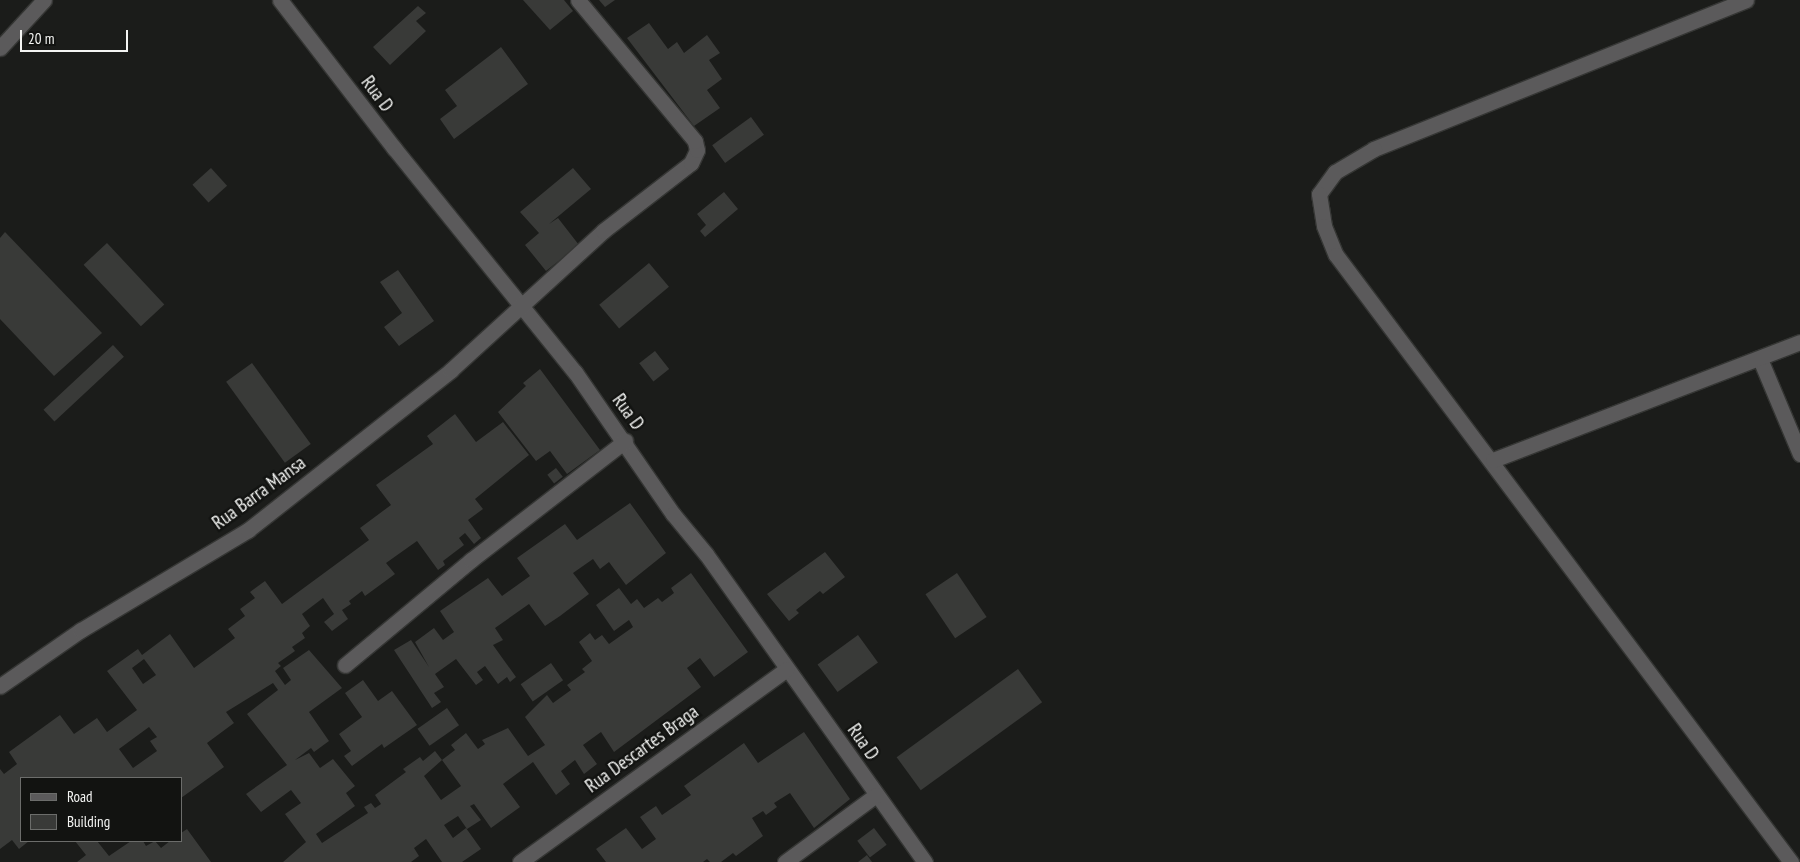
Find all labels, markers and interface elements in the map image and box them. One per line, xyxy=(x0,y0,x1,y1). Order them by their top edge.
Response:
scale bar xyxy=(22,20,130,52)
text: 20 m xyxy=(28,29,54,48)
street label: Rua D xyxy=(356,72,398,116)
street label: Rua D xyxy=(607,390,649,434)
street label: Rua Barra Mansa xyxy=(208,452,310,534)
street label: Rua Descartes Braga xyxy=(581,700,703,798)
street label: Rua D xyxy=(842,720,884,764)
legend xyxy=(20,777,182,842)
text: Road xyxy=(67,787,93,806)
text: Building xyxy=(67,812,110,831)

